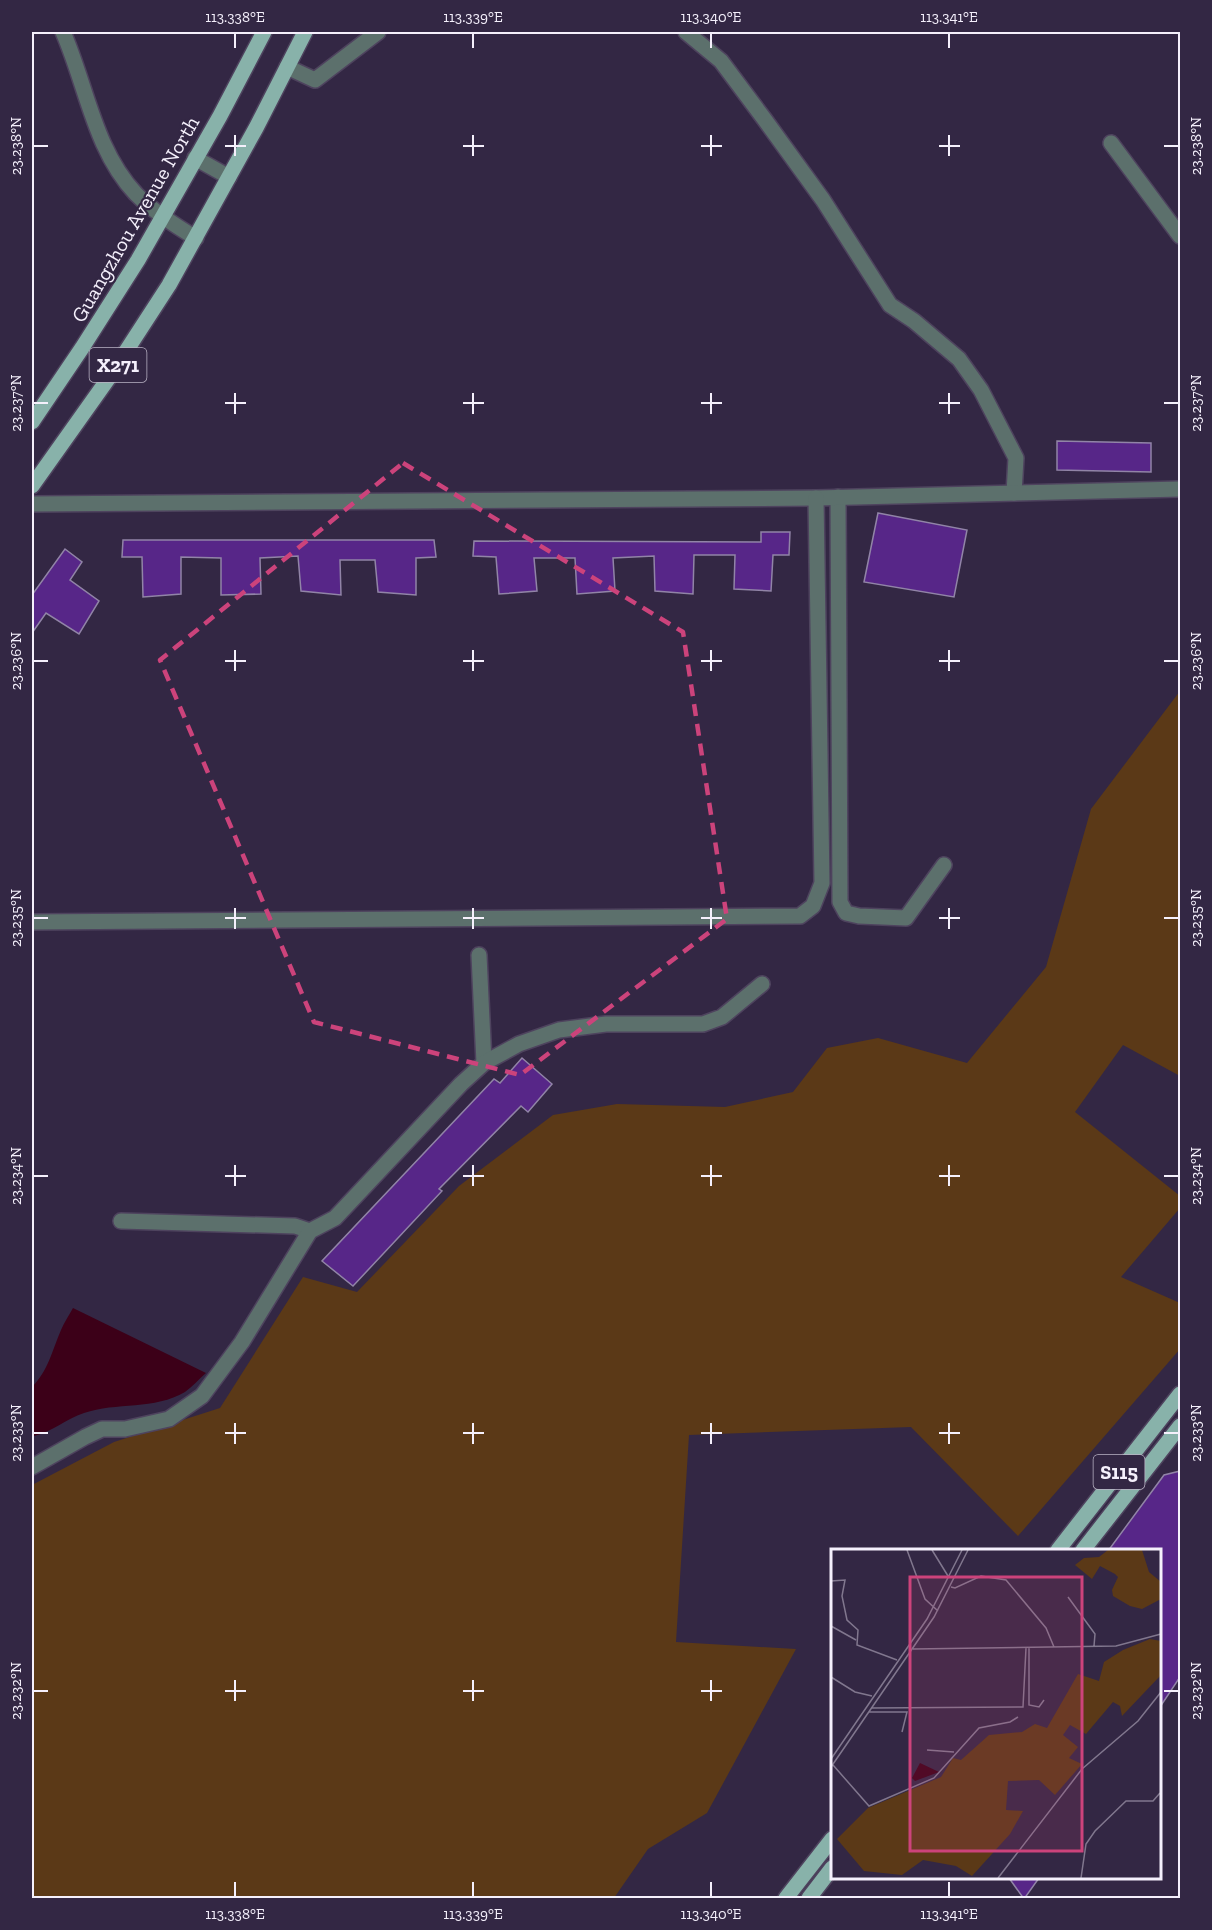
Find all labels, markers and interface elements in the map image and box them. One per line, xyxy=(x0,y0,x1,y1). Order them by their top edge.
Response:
text: 113.338°E xyxy=(205,8,265,26)
text: 113.339°E xyxy=(443,8,503,26)
text: 113.340°E xyxy=(681,8,742,26)
text: 113.341°E xyxy=(920,8,978,26)
street label: Guangzhou Avenue North xyxy=(66,111,204,326)
text: 23.238°N xyxy=(7,117,25,175)
text: 23.238°N xyxy=(1187,117,1205,175)
road number: X271 xyxy=(90,348,146,382)
text: 23.237°N xyxy=(7,374,25,432)
text: 23.237°N xyxy=(1187,374,1205,432)
text: 23.236°N xyxy=(7,632,25,690)
text: 23.236°N xyxy=(1187,632,1205,690)
text: 23.235°N xyxy=(7,889,25,947)
text: 23.235°N xyxy=(1187,889,1205,947)
text: 23.234°N xyxy=(7,1147,25,1205)
text: 23.234°N xyxy=(1187,1147,1205,1205)
text: 23.233°N xyxy=(7,1404,25,1462)
text: 23.233°N xyxy=(1187,1404,1205,1462)
road number: S115 xyxy=(1094,1455,1144,1489)
inset map xyxy=(831,1549,1161,1879)
text: 23.232°N xyxy=(7,1662,25,1720)
text: 23.232°N xyxy=(1187,1662,1205,1720)
text: 113.338°E xyxy=(205,1905,265,1923)
text: 113.339°E xyxy=(443,1905,503,1923)
text: 113.340°E xyxy=(681,1905,742,1923)
text: 113.341°E xyxy=(920,1905,978,1923)

